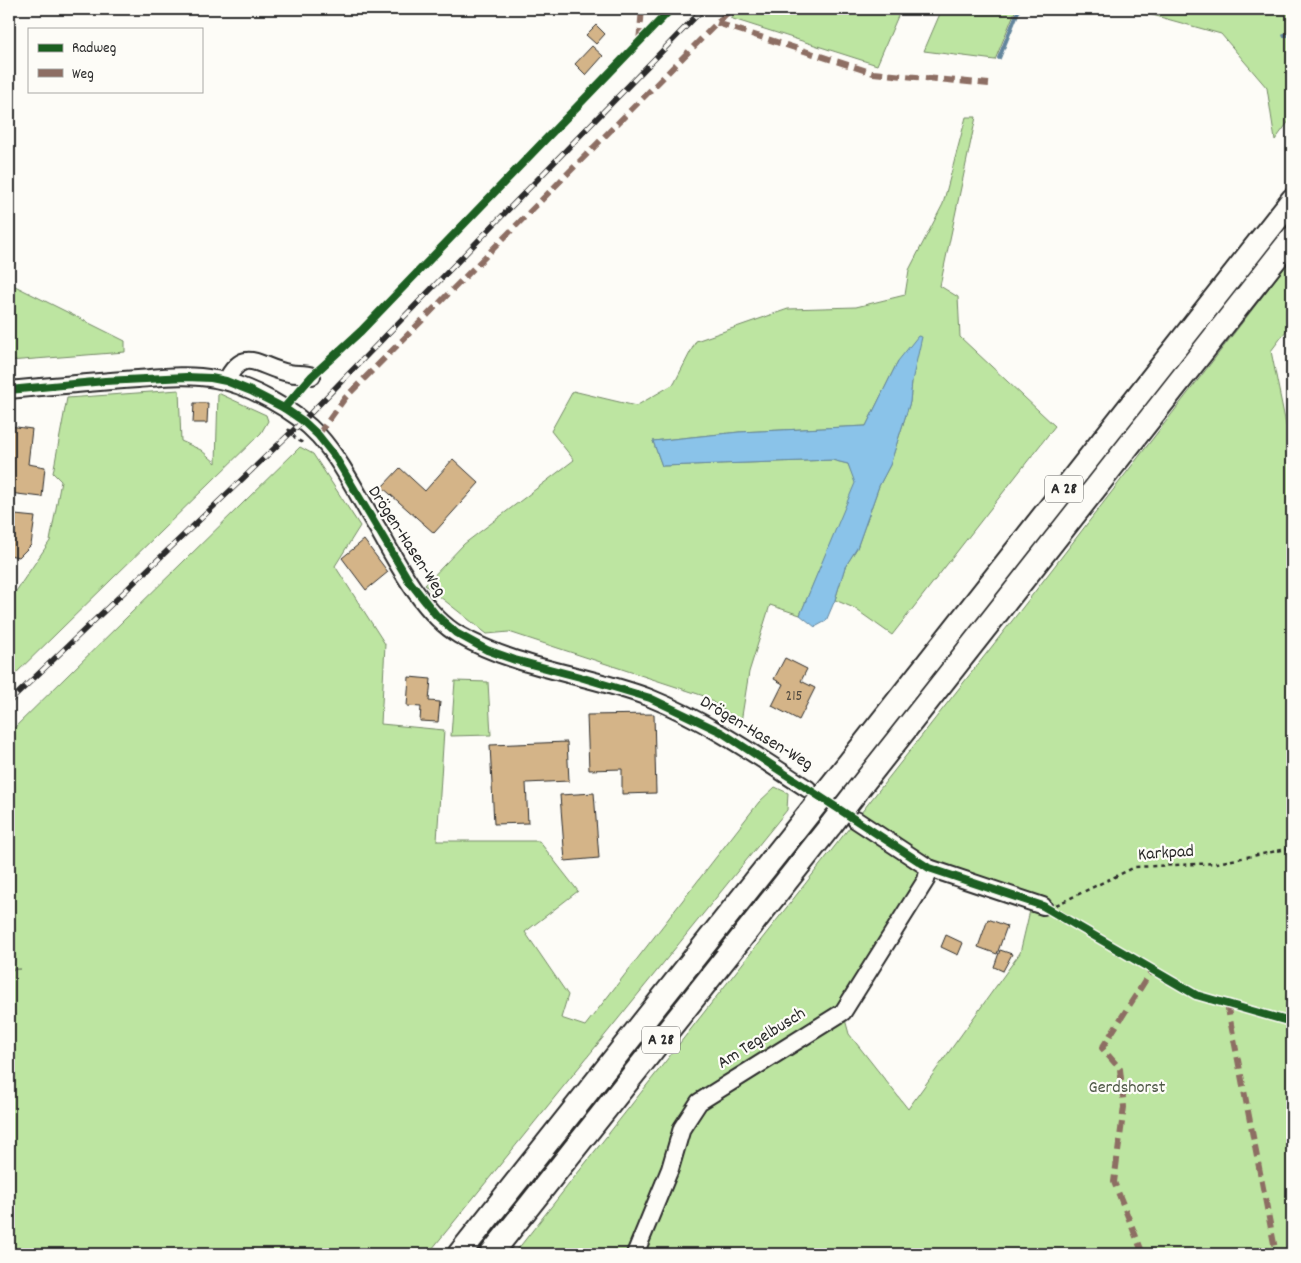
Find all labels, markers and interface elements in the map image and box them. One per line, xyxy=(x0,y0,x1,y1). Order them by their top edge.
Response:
legend xyxy=(28,28,202,92)
text: Radweg xyxy=(72,38,116,60)
text: Weg xyxy=(72,64,94,86)
road number: A 28 xyxy=(1045,476,1083,502)
street label: Drögen-Hasen-Weg xyxy=(361,482,451,603)
house number: 215 xyxy=(786,686,802,708)
street label: Drögen-Hasen-Weg xyxy=(695,690,817,778)
street label: Karkpad xyxy=(1137,840,1195,868)
street label: Am Tegelbusch xyxy=(713,1002,811,1076)
road number: A 28 xyxy=(642,1026,680,1054)
park label: Gerdshorst xyxy=(1089,1076,1166,1101)

